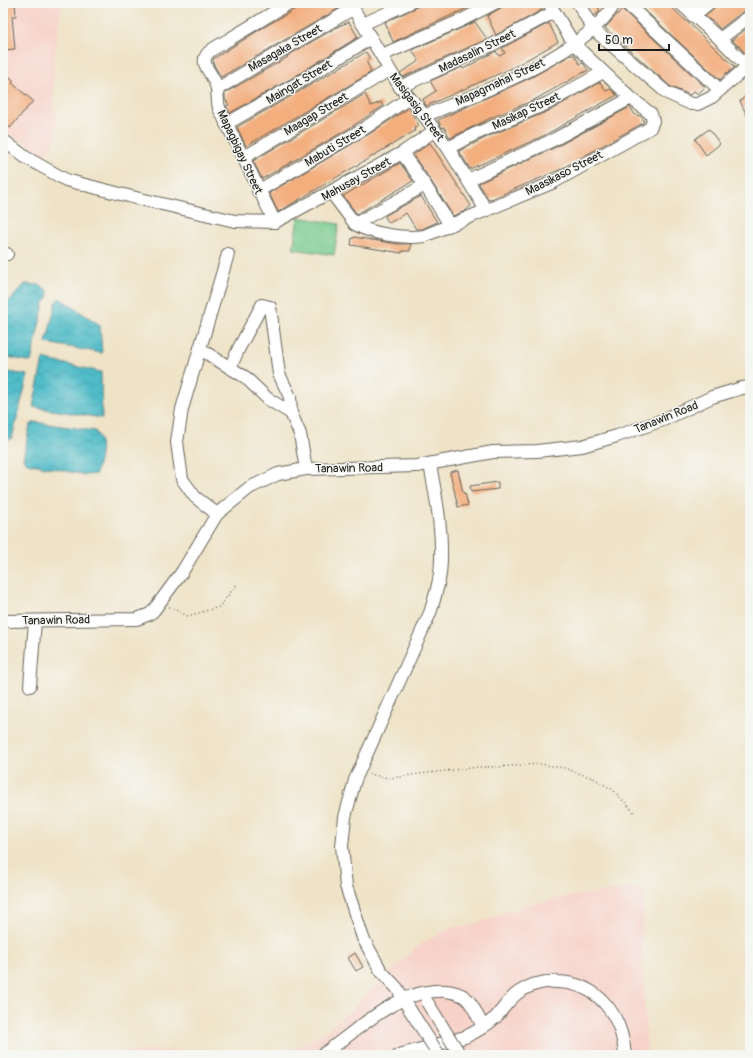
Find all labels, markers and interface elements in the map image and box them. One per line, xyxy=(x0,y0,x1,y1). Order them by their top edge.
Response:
street label: Masagaka Street xyxy=(246,21,325,76)
street label: Madasalin Street xyxy=(436,26,518,76)
scale bar xyxy=(599,26,669,52)
text: 50 m xyxy=(605,33,633,48)
street label: Mapagmahal Street xyxy=(453,55,547,110)
street label: Maingat Street xyxy=(264,57,335,108)
street label: Masigasig Street xyxy=(386,70,447,145)
street label: Maagap Street xyxy=(281,89,351,139)
street label: Masikap Street xyxy=(490,89,563,134)
street label: Mapagbigay Street xyxy=(213,108,266,197)
street label: Mabuti Street xyxy=(302,122,369,170)
street label: Maasikaso Street xyxy=(523,147,606,199)
street label: Mahusay Street xyxy=(319,154,394,205)
street label: Tanawin Road xyxy=(632,398,701,437)
street label: Tanawin Road xyxy=(315,460,383,477)
street label: Tanawin Road xyxy=(22,612,90,629)

